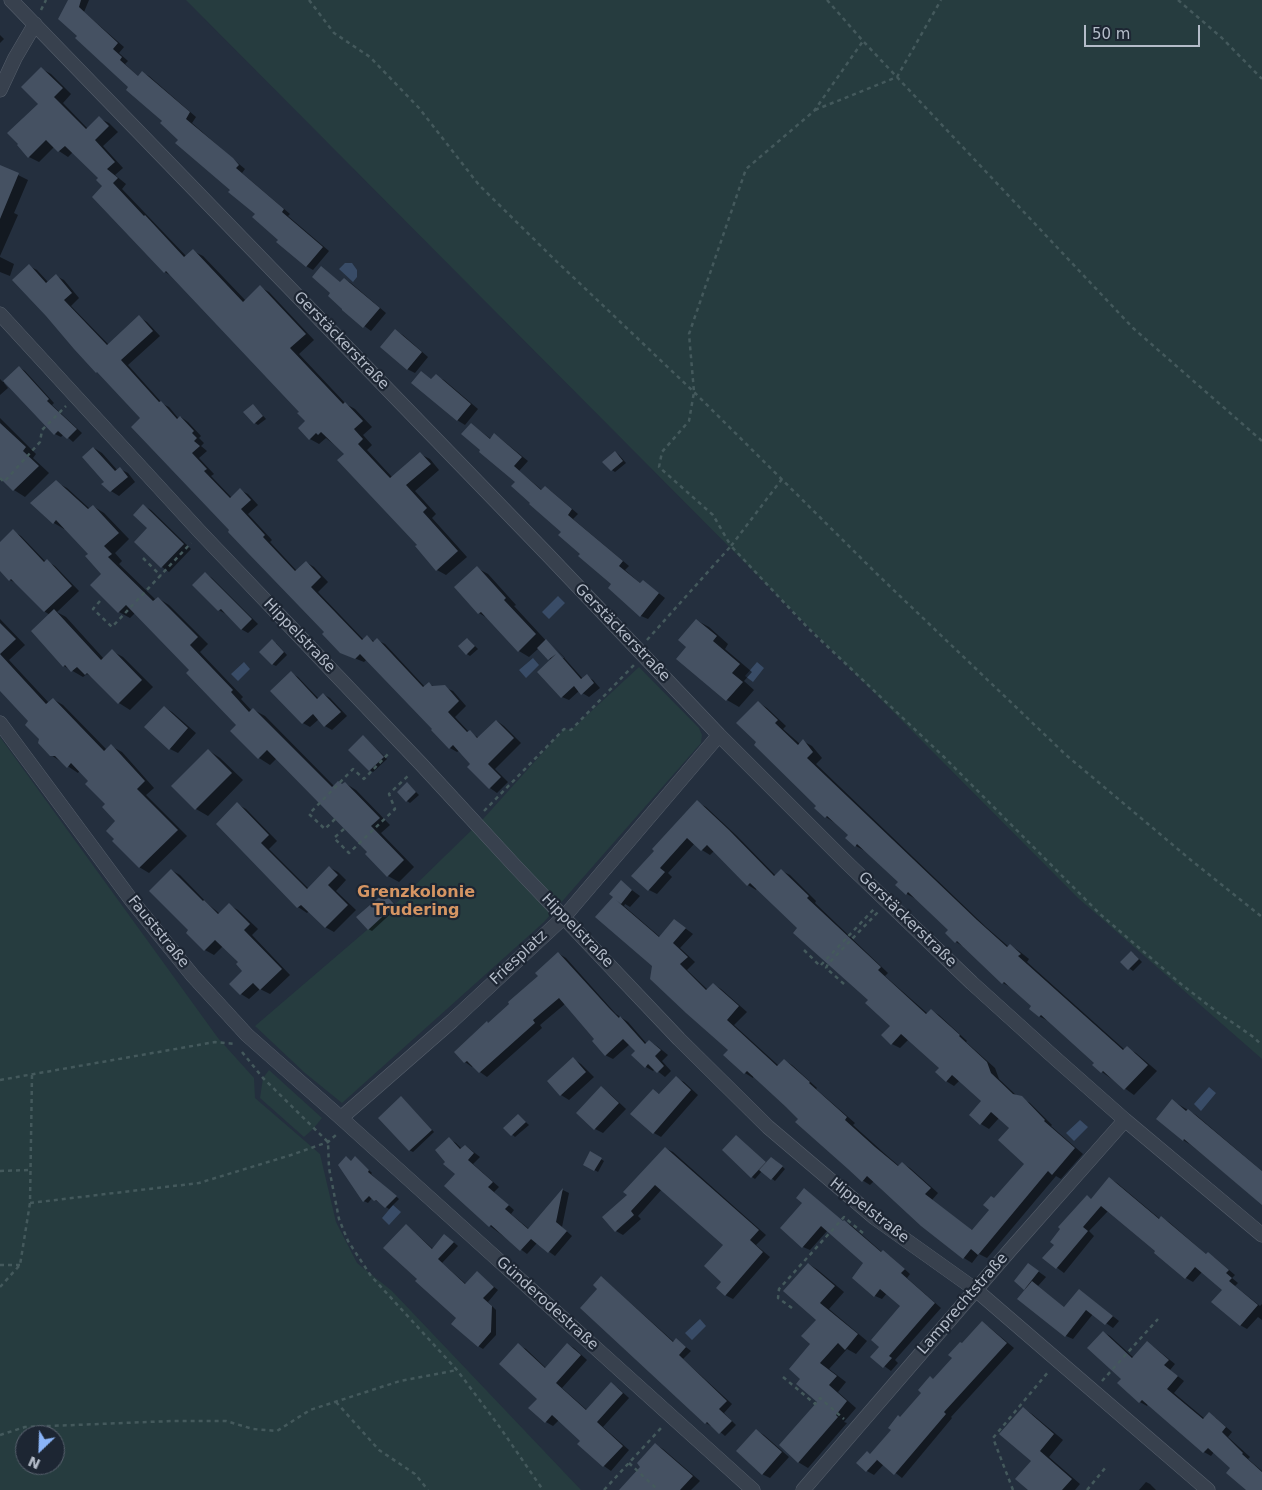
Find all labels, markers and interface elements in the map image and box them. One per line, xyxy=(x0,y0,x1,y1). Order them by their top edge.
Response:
scale bar xyxy=(1087,15,1203,47)
text: 50 m xyxy=(1092,25,1130,43)
street label: Gerstäckerstraße xyxy=(290,288,392,394)
street label: Gerstäckerstraße xyxy=(571,580,673,686)
street label: Hippelstraße xyxy=(259,595,339,677)
street label: Gerstäckerstraße xyxy=(854,869,960,971)
district label: Grenzkolonie Trudering xyxy=(357,883,475,921)
street label: Hippelstraße xyxy=(537,890,617,972)
street label: Fauststraße xyxy=(124,892,192,972)
street label: Friesplatz xyxy=(487,927,551,989)
street label: Hippelstraße xyxy=(826,1174,912,1248)
street label: Lamprechtstraße xyxy=(914,1250,1012,1358)
street label: Günderodestraße xyxy=(492,1254,602,1354)
north arrow xyxy=(15,1425,65,1475)
text: N xyxy=(26,1453,43,1472)

